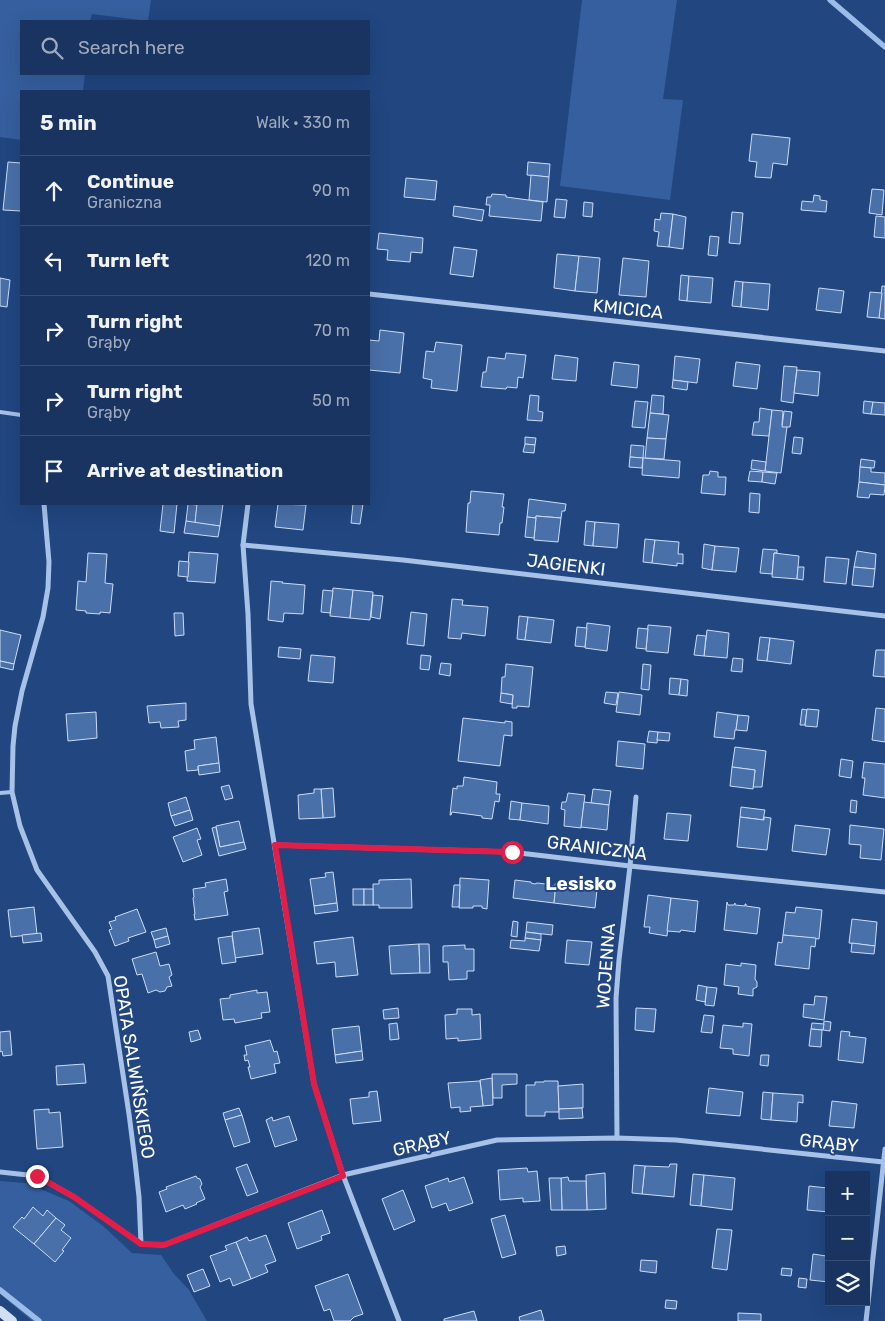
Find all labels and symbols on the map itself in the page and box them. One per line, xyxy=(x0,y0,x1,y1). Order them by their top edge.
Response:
street label: KMICICA xyxy=(592,294,664,324)
street label: JAGIENKI xyxy=(525,549,607,581)
street label: GRANICZNA xyxy=(546,831,648,865)
route start xyxy=(501,841,524,864)
district label: Lesisko xyxy=(545,872,617,895)
street label: WOJENNA xyxy=(592,922,620,1010)
street label: OPATA SALWIŃSKIEGO xyxy=(109,974,159,1160)
street label: GRĄBY xyxy=(391,1127,454,1161)
street label: GRĄBY xyxy=(798,1129,860,1157)
route end xyxy=(26,1165,49,1188)

